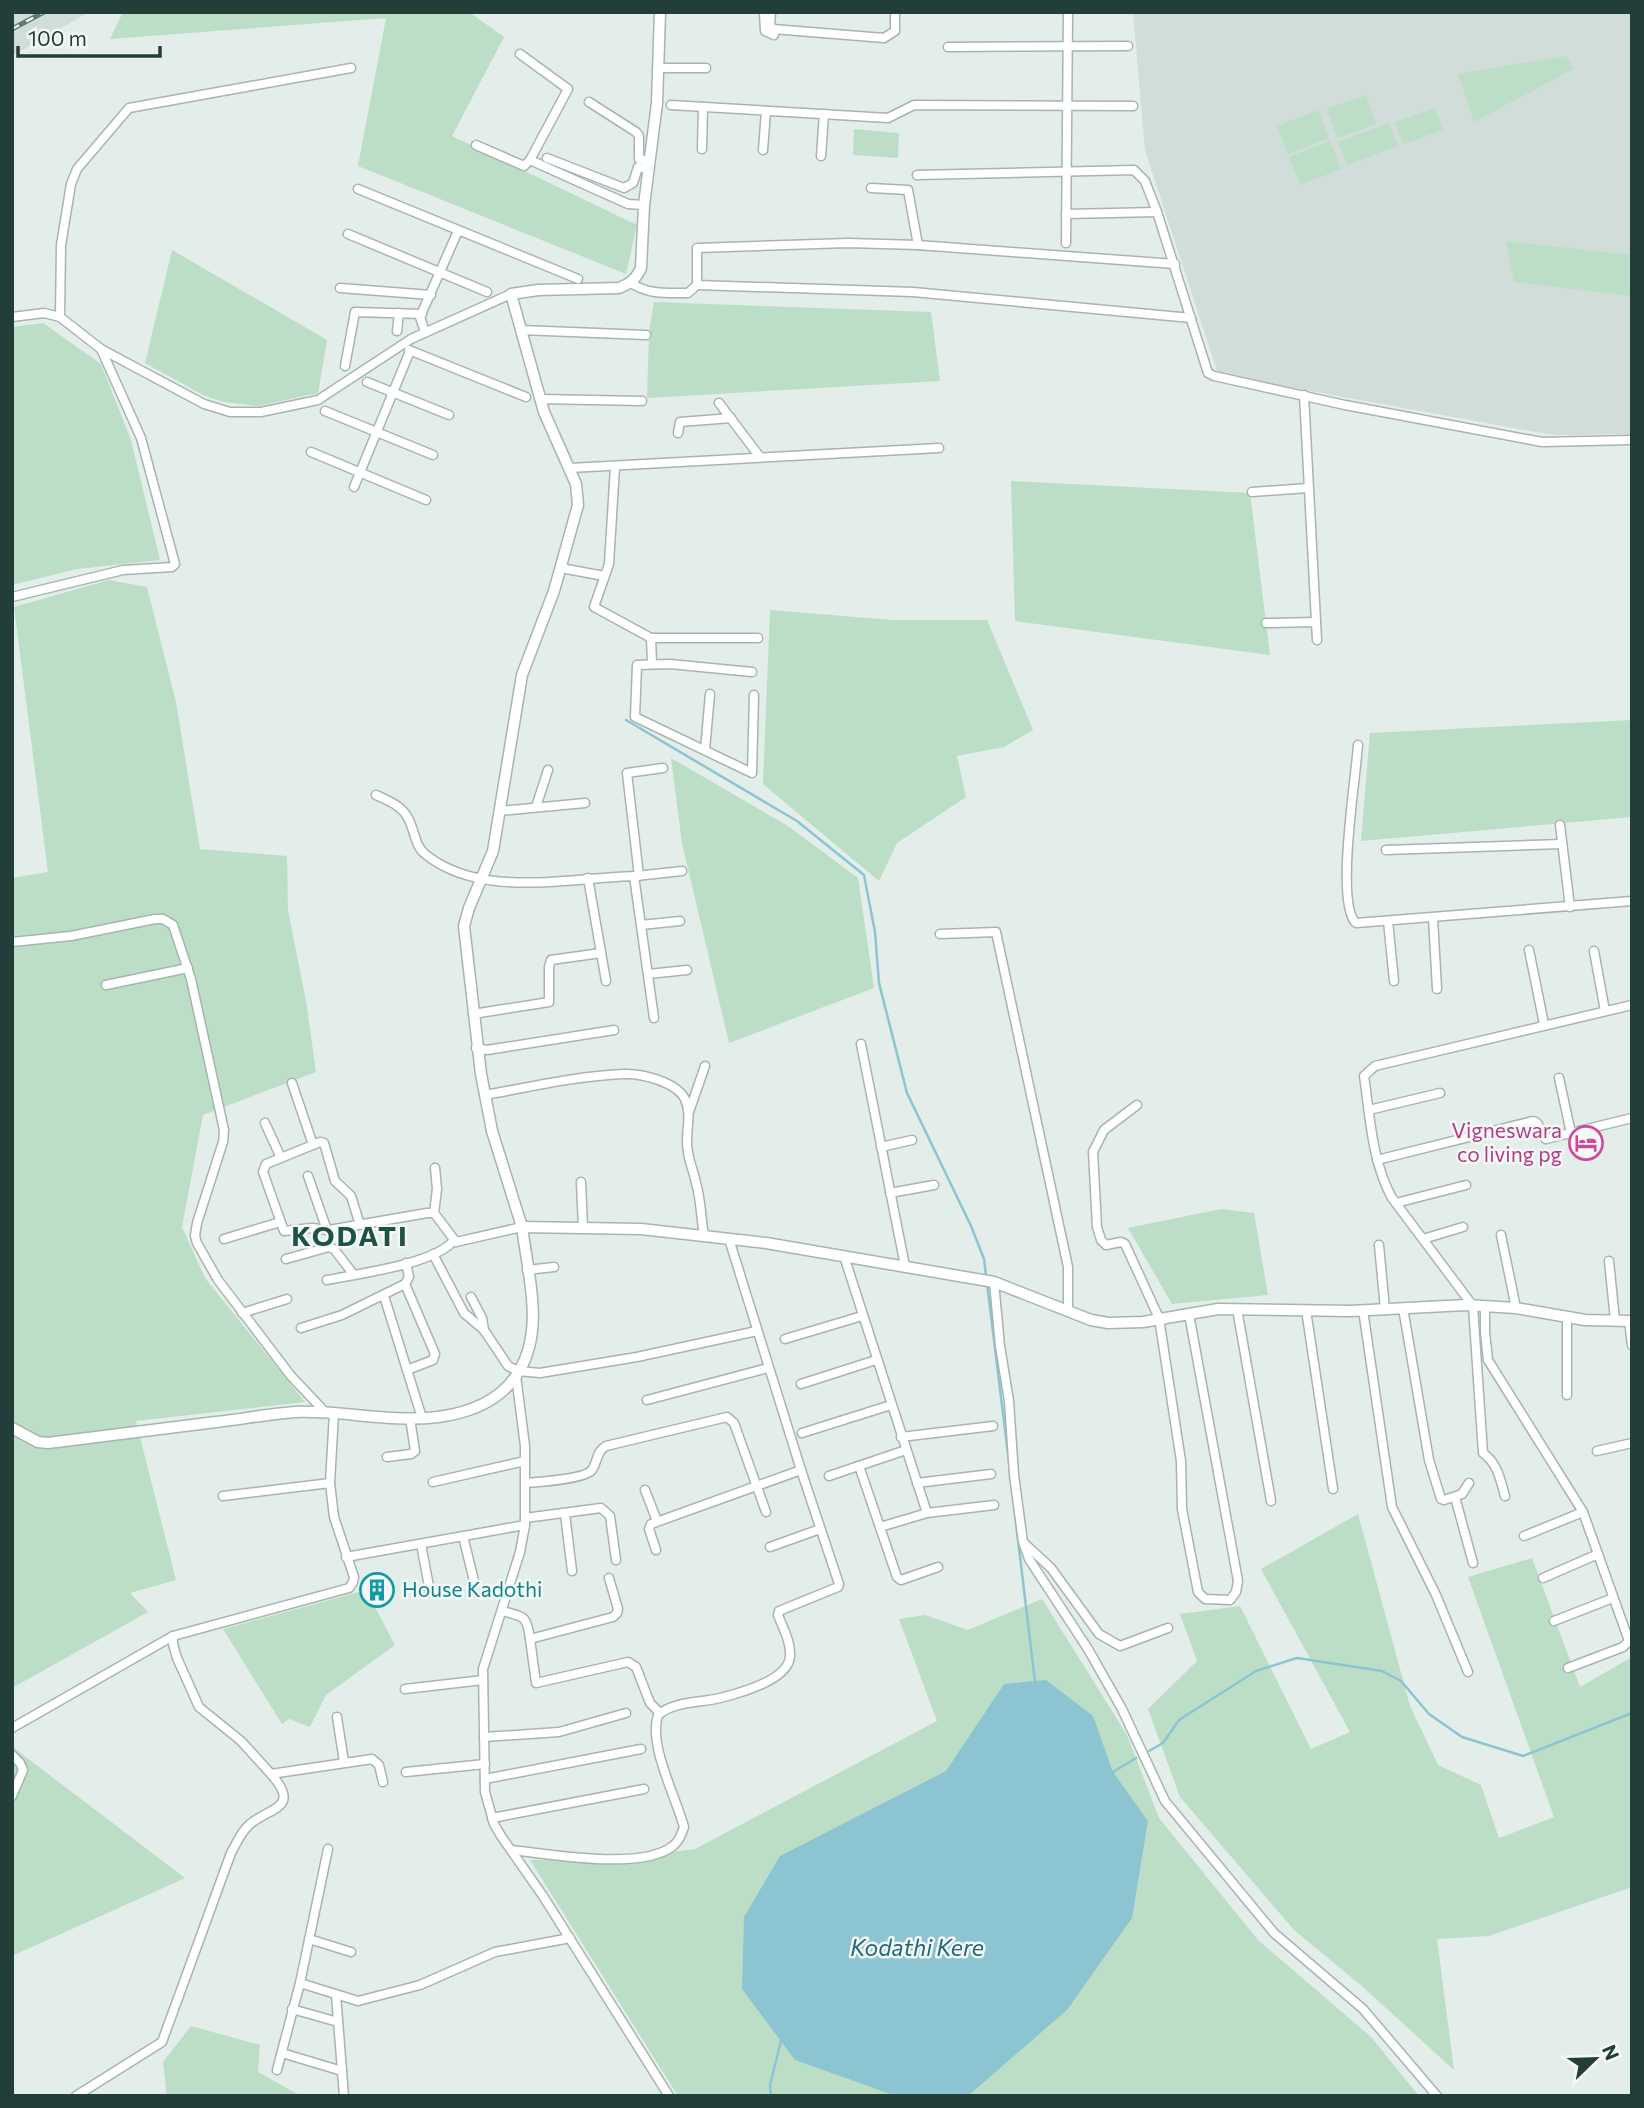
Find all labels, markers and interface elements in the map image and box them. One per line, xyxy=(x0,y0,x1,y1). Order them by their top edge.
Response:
scale bar xyxy=(18,14,159,58)
text: 100 m xyxy=(28,25,87,50)
place label: Vigneswara co living pg xyxy=(1452,1117,1562,1166)
hotel icon: Vigneswara co living pg xyxy=(1567,1124,1605,1162)
district label: KODATI xyxy=(291,1218,409,1252)
building icon: House Kadothi xyxy=(358,1571,396,1609)
place label: House Kadothi xyxy=(402,1576,542,1601)
water label: Kodathi Kere xyxy=(850,1933,984,1961)
north arrow xyxy=(1560,2024,1630,2094)
text: N xyxy=(1598,2041,1624,2063)

